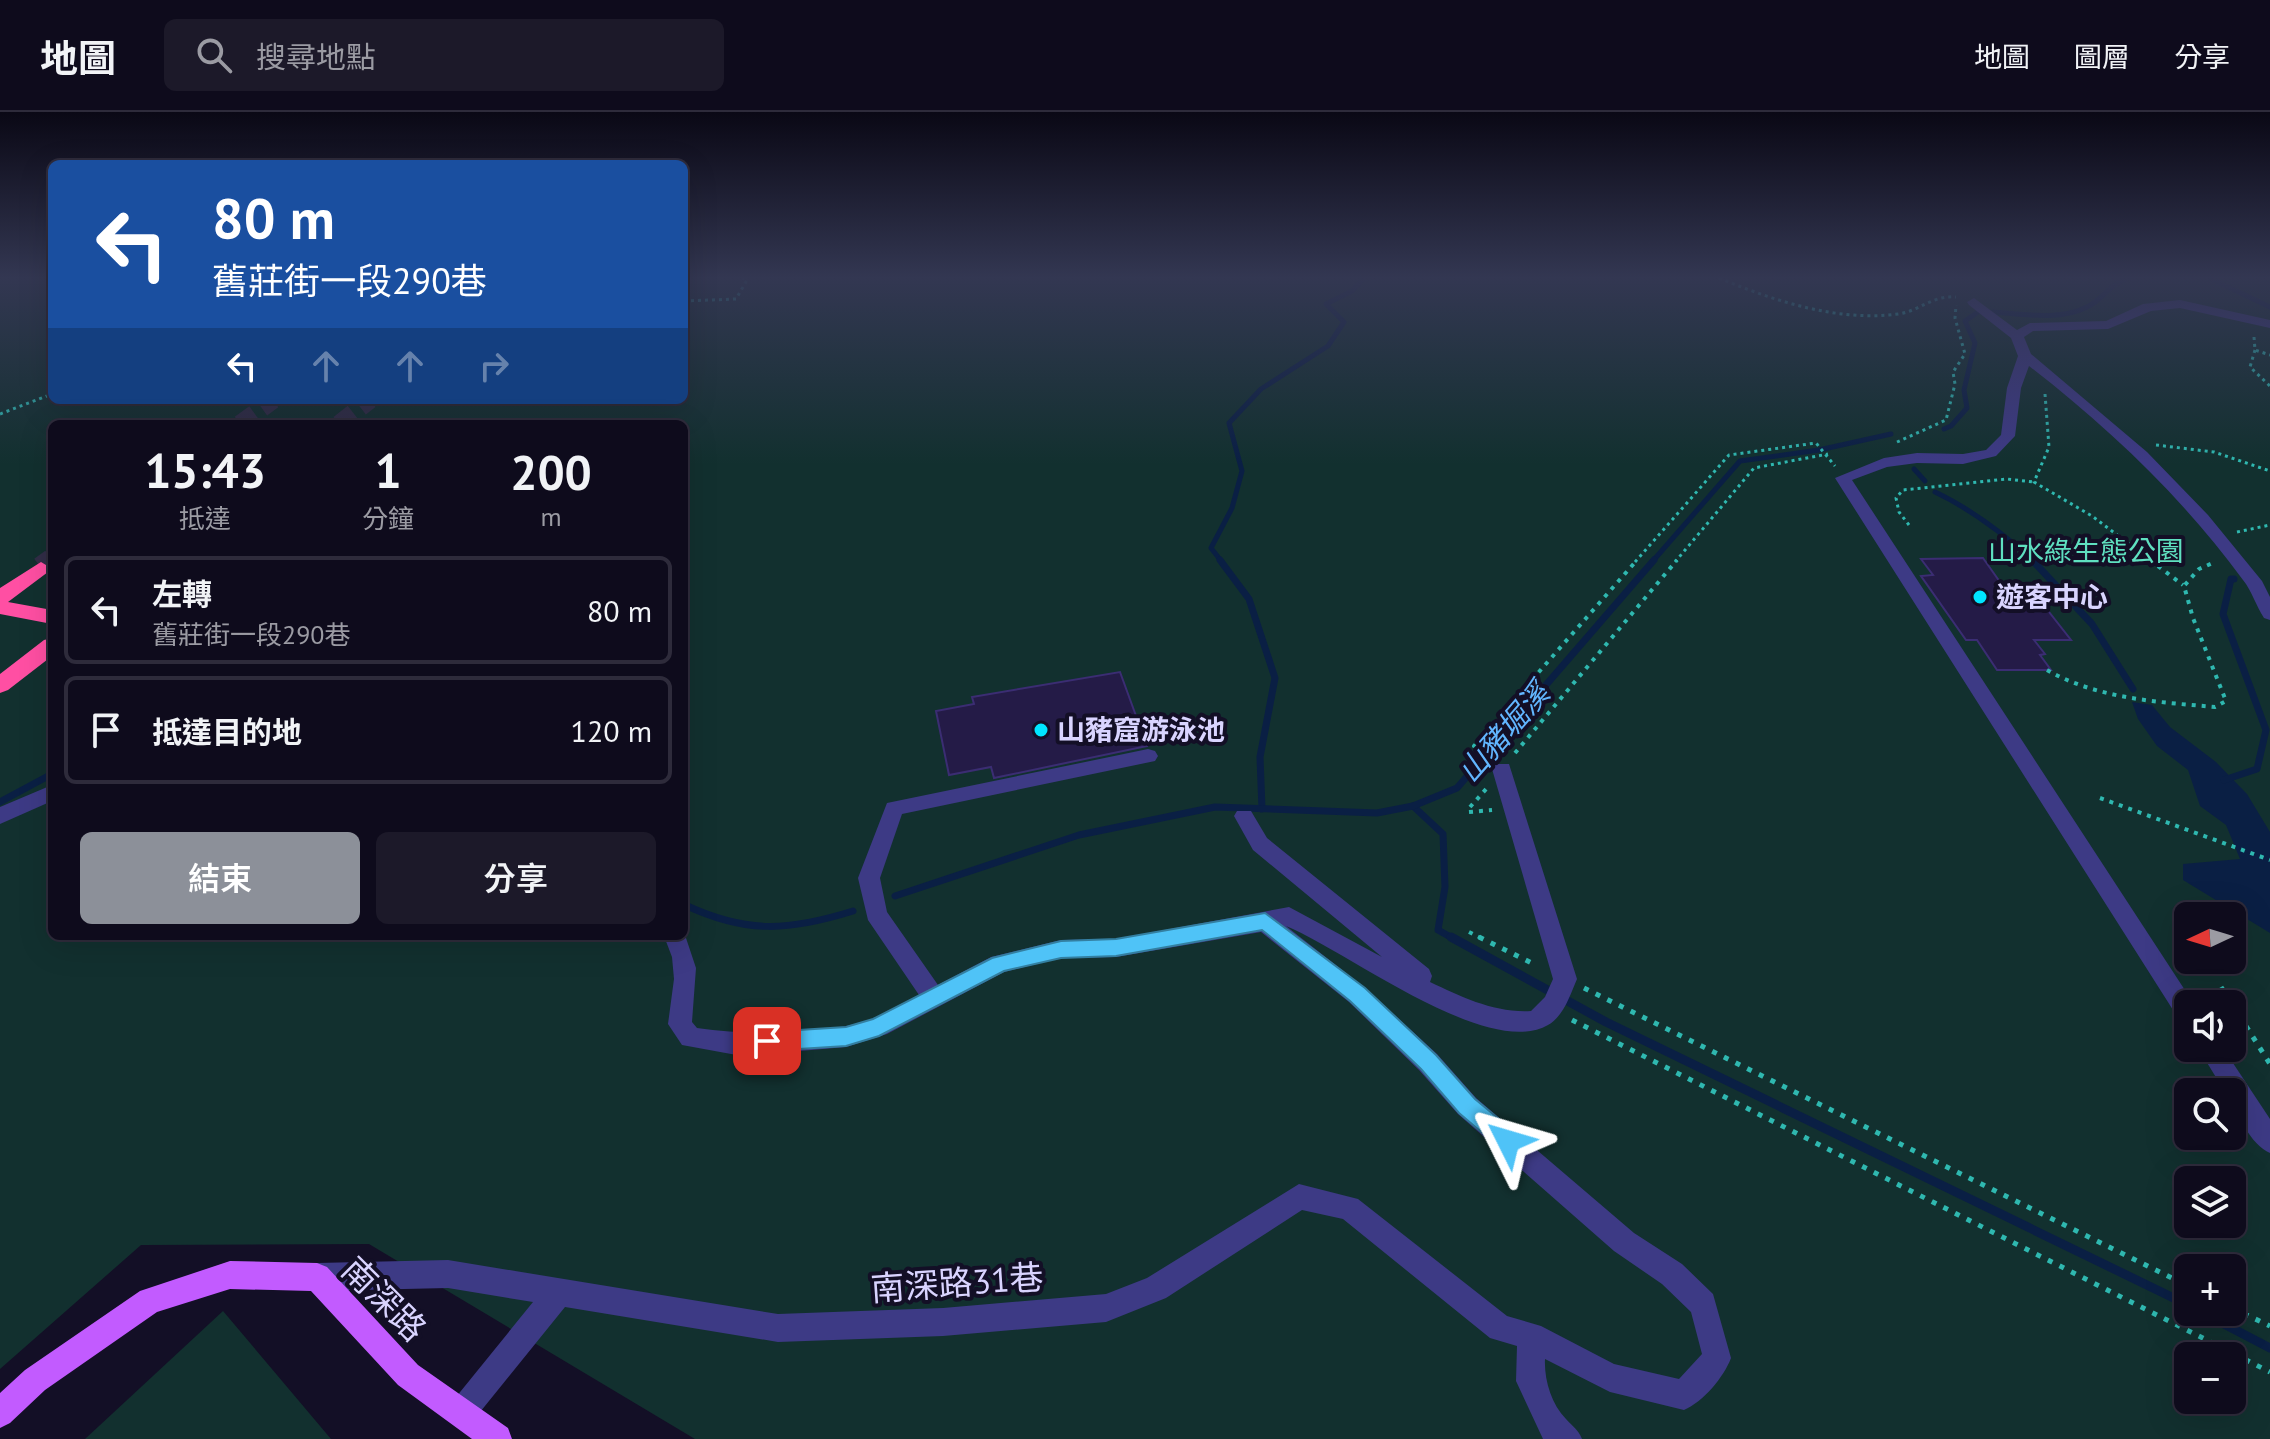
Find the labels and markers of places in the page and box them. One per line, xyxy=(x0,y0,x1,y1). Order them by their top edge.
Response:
place label: 遊客中心 xyxy=(1996,578,2108,615)
marker: 遊客中心 xyxy=(1971,588,1989,606)
place label: 山豬窟游泳池 xyxy=(1057,711,1225,748)
marker: 山豬窟游泳池 xyxy=(1032,721,1050,739)
pin xyxy=(733,1007,801,1075)

